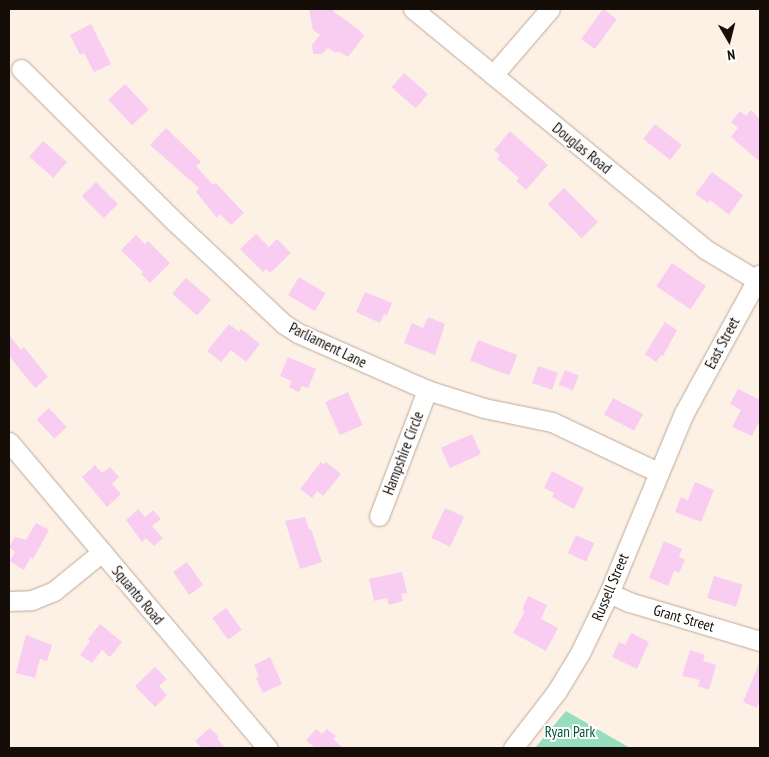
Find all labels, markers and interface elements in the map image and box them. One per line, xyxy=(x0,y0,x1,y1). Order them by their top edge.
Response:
north arrow xyxy=(704,15,754,65)
text: N xyxy=(726,45,736,64)
street label: Douglas Road xyxy=(549,119,615,177)
street label: East Street xyxy=(701,314,743,372)
street label: Parliament Lane xyxy=(286,319,370,371)
street label: Hampshire Circle xyxy=(379,409,427,497)
street label: Russell Street xyxy=(588,551,632,623)
street label: Squanto Road xyxy=(108,562,168,628)
street label: Grant Street xyxy=(652,601,716,635)
park label: Ryan Park xyxy=(545,723,595,741)

